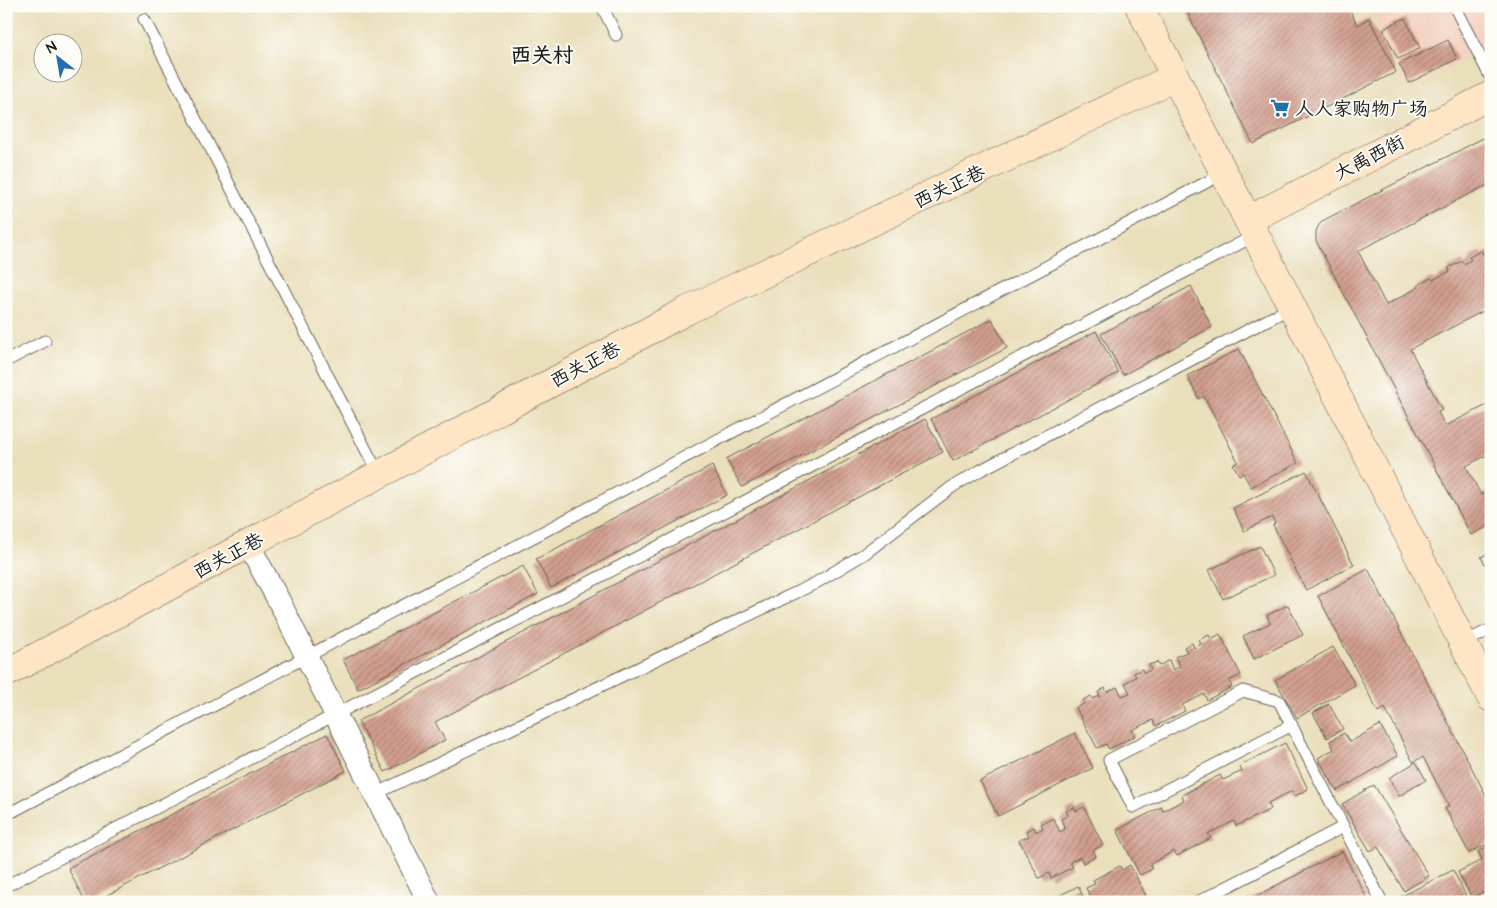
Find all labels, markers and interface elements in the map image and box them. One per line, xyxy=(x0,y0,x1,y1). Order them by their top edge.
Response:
north arrow xyxy=(32,32,82,82)
text: N xyxy=(43,37,61,59)
district label: 西关村 xyxy=(511,41,574,70)
place label: 人人家购物广场 xyxy=(1295,96,1428,123)
supermarket icon: 人人家购物广场 xyxy=(1269,97,1291,119)
street label: 大禹西街 xyxy=(1330,129,1410,188)
street label: 西关正巷 xyxy=(909,159,990,216)
street label: 西关正巷 xyxy=(546,336,626,395)
street label: 西关正巷 xyxy=(189,527,269,586)

